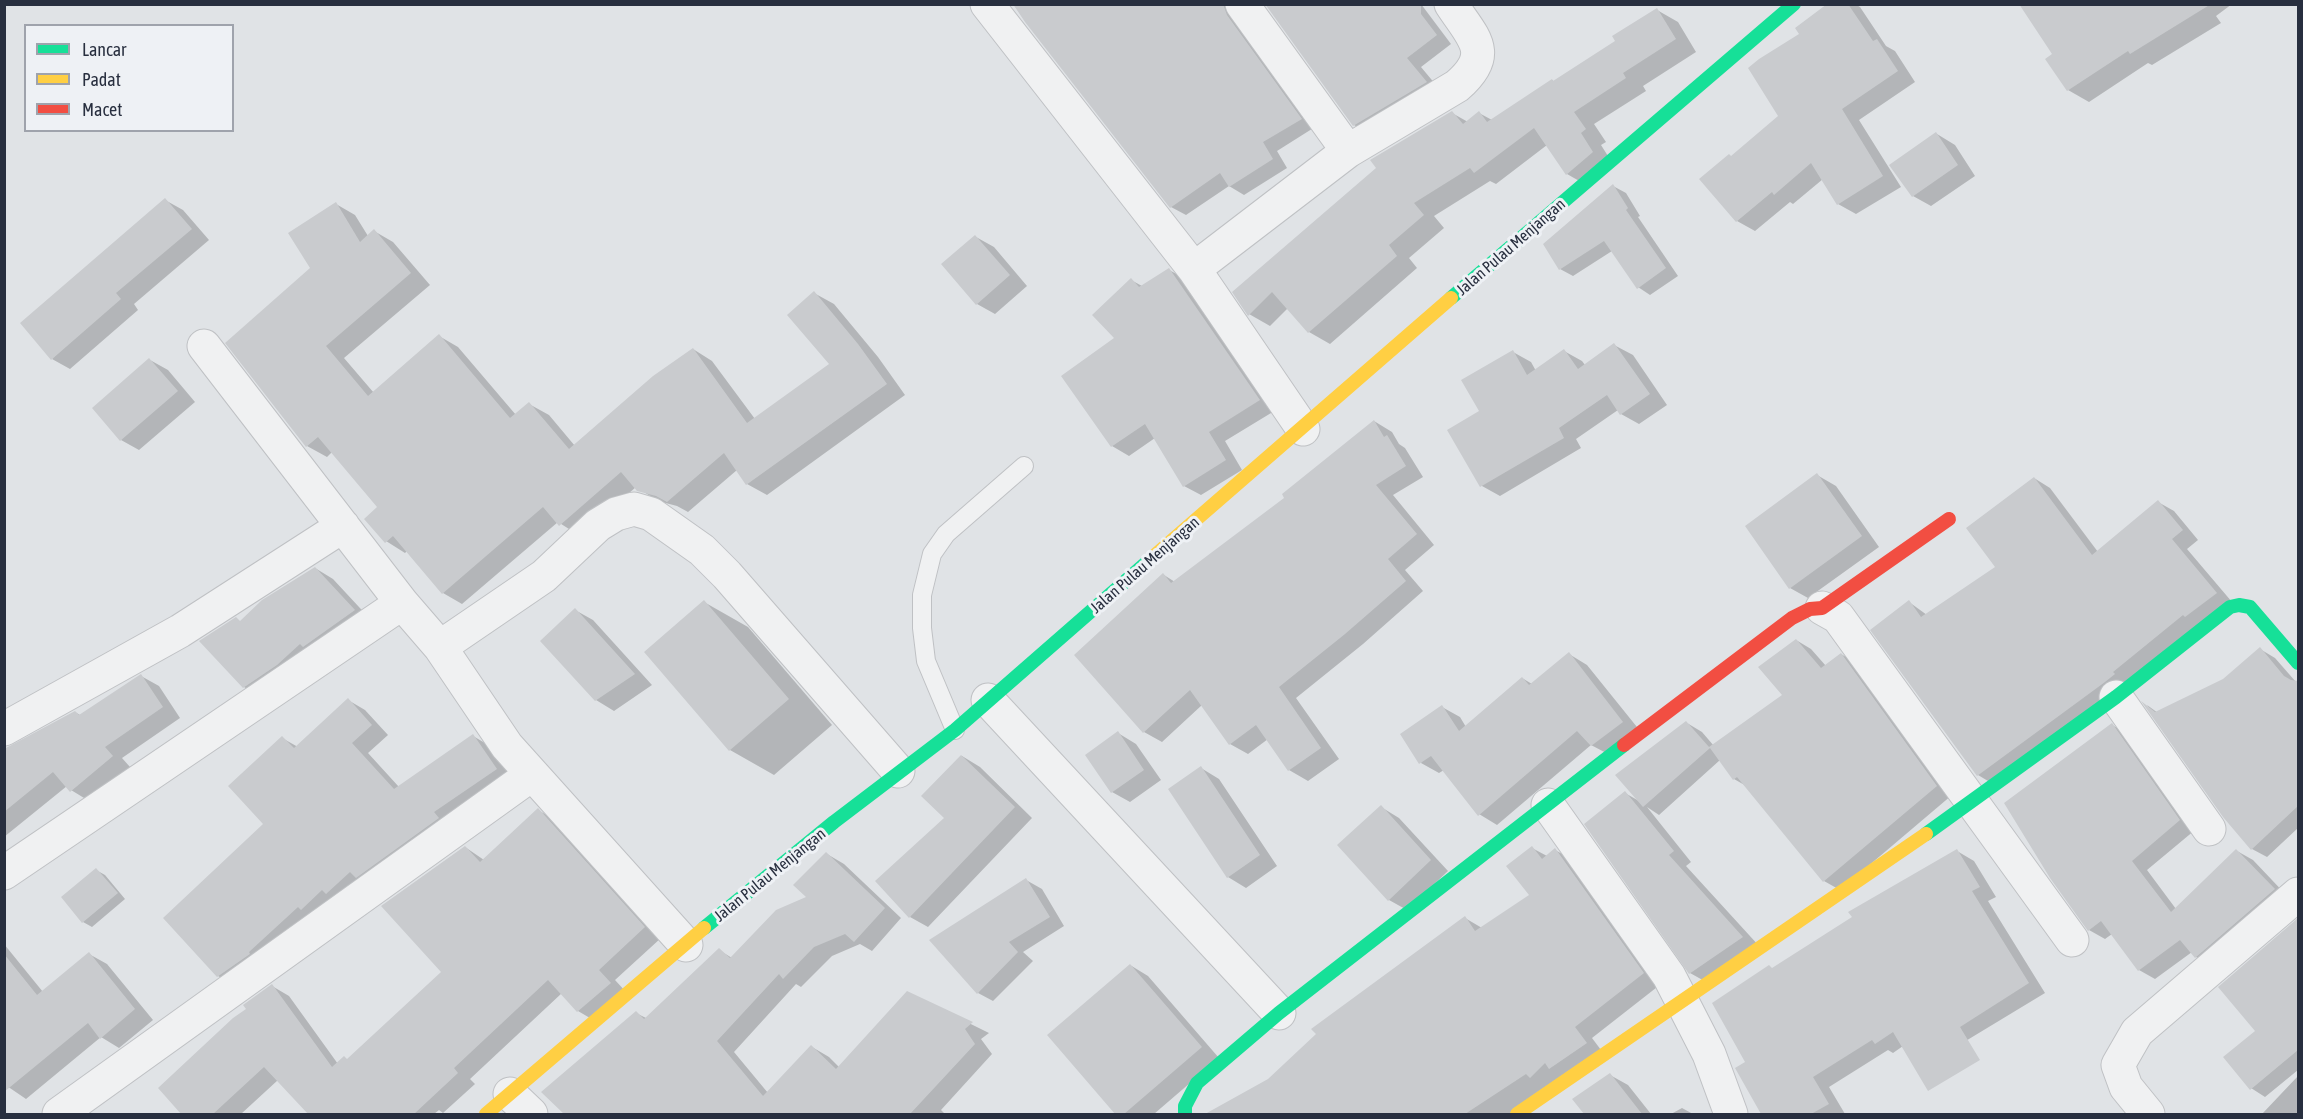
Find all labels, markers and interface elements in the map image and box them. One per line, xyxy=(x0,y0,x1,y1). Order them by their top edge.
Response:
legend xyxy=(24,24,234,132)
text: Lancar xyxy=(82,39,126,60)
text: Padat xyxy=(82,69,121,90)
text: Macet xyxy=(82,99,122,120)
street label: Jalan Pulau Menjangan xyxy=(1453,195,1569,299)
street label: Jalan Pulau Menjangan xyxy=(1087,513,1203,617)
street label: Jalan Pulau Menjangan xyxy=(710,824,830,926)

